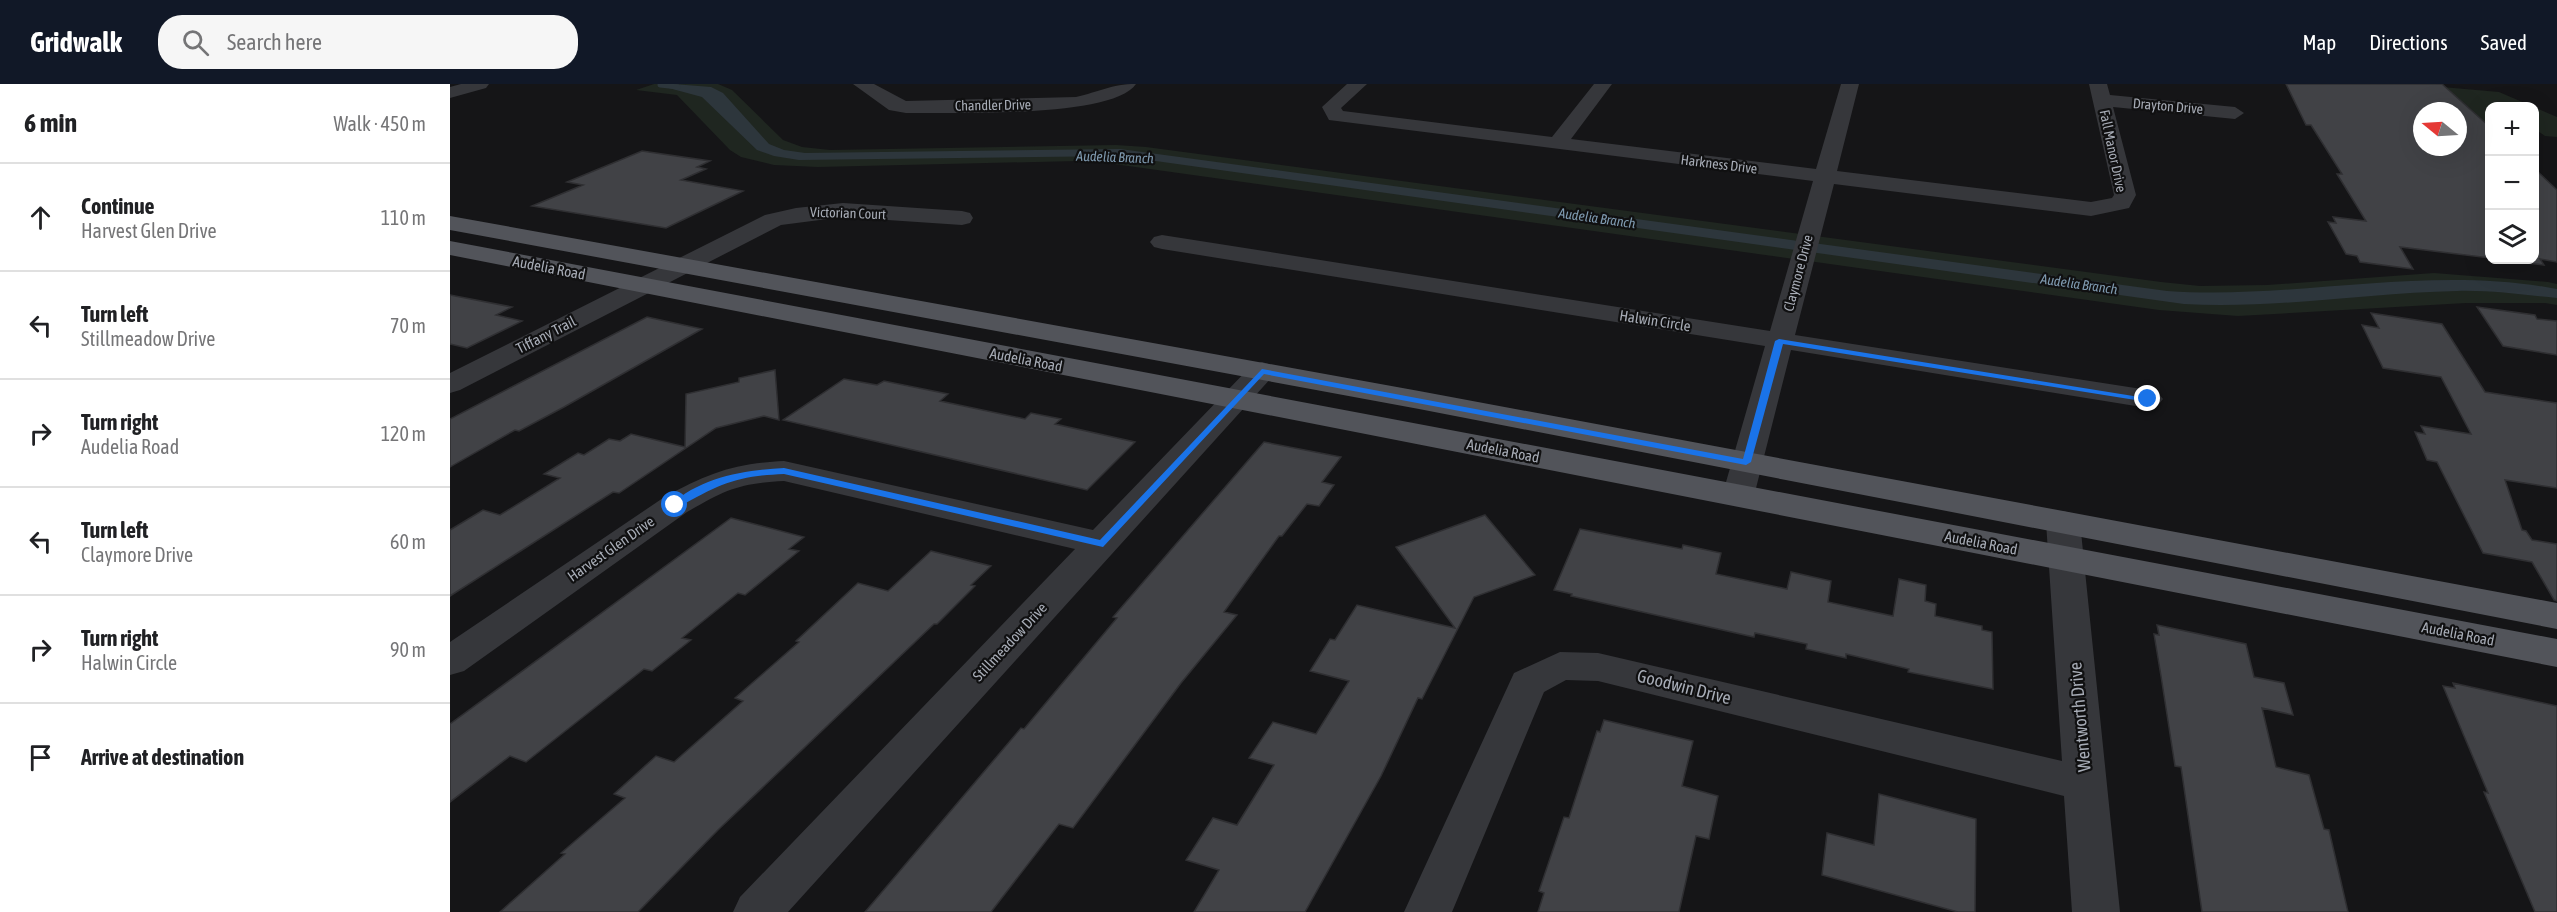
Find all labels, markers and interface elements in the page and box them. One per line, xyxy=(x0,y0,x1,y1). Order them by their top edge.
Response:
search box xyxy=(158,15,578,69)
text: Gridwalk xyxy=(30,26,122,58)
icon: search xyxy=(179,26,212,59)
text: Search here xyxy=(227,29,322,55)
text: Map xyxy=(2302,30,2336,54)
text: Directions xyxy=(2369,30,2448,54)
text: Saved xyxy=(2481,30,2527,54)
street label: Drayton Drive xyxy=(2132,95,2204,117)
street label: Chandler Drive xyxy=(955,96,1031,114)
north arrow xyxy=(2413,102,2467,156)
map controls xyxy=(2485,102,2539,264)
button: + xyxy=(2485,102,2539,156)
text: 6 min xyxy=(24,108,77,138)
street label: Fall Manor Drive xyxy=(2096,108,2130,194)
text: Walk · 450 m xyxy=(334,112,426,135)
water label: Audelia Branch xyxy=(1075,148,1154,166)
street label: Harkness Drive xyxy=(1680,151,1758,177)
button: − xyxy=(2485,156,2539,210)
text: Continue xyxy=(81,193,155,219)
icon: ahead xyxy=(24,201,57,234)
street label: Victorian Court xyxy=(810,204,886,222)
water label: Audelia Branch xyxy=(1556,205,1637,231)
text: 110 m xyxy=(381,206,426,229)
button: layers xyxy=(2485,210,2539,264)
text: Harvest Glen Drive xyxy=(81,219,217,242)
street label: Claymore Drive xyxy=(1780,233,1816,313)
street label: Audelia Road xyxy=(511,252,587,283)
water label: Audelia Branch xyxy=(2038,271,2119,297)
text: Turn left xyxy=(81,301,148,327)
street label: Halwin Circle xyxy=(1618,306,1692,335)
icon: left xyxy=(24,309,57,342)
street label: Tiffany Trail xyxy=(513,312,578,357)
text: 70 m xyxy=(390,314,426,337)
text: Stillmeadow Drive xyxy=(81,327,215,350)
street label: Audelia Road xyxy=(988,344,1064,375)
route end xyxy=(2134,385,2160,411)
text: Turn right xyxy=(81,409,158,435)
icon: right xyxy=(24,417,57,450)
text: 120 m xyxy=(381,422,426,445)
text: Audelia Road xyxy=(81,435,179,458)
street label: Audelia Road xyxy=(1465,435,1541,466)
route start xyxy=(661,491,687,517)
street label: Harvest Glen Drive xyxy=(564,512,657,585)
text: Turn left xyxy=(81,517,148,543)
icon: left xyxy=(24,525,57,558)
street label: Audelia Road xyxy=(1943,527,2019,558)
text: 60 m xyxy=(390,530,426,553)
text: Claymore Drive xyxy=(81,543,193,566)
street label: Stillmeadow Drive xyxy=(969,599,1050,684)
street label: Audelia Road xyxy=(2420,618,2496,649)
text: Turn right xyxy=(81,625,158,651)
icon: right xyxy=(24,633,57,666)
text: 90 m xyxy=(390,638,426,661)
text: Halwin Circle xyxy=(81,651,177,674)
street label: Wentworth Drive xyxy=(2064,661,2095,773)
street label: Goodwin Drive xyxy=(1635,665,1733,708)
icon: arrive xyxy=(24,741,57,774)
text: Arrive at destination xyxy=(81,744,244,770)

